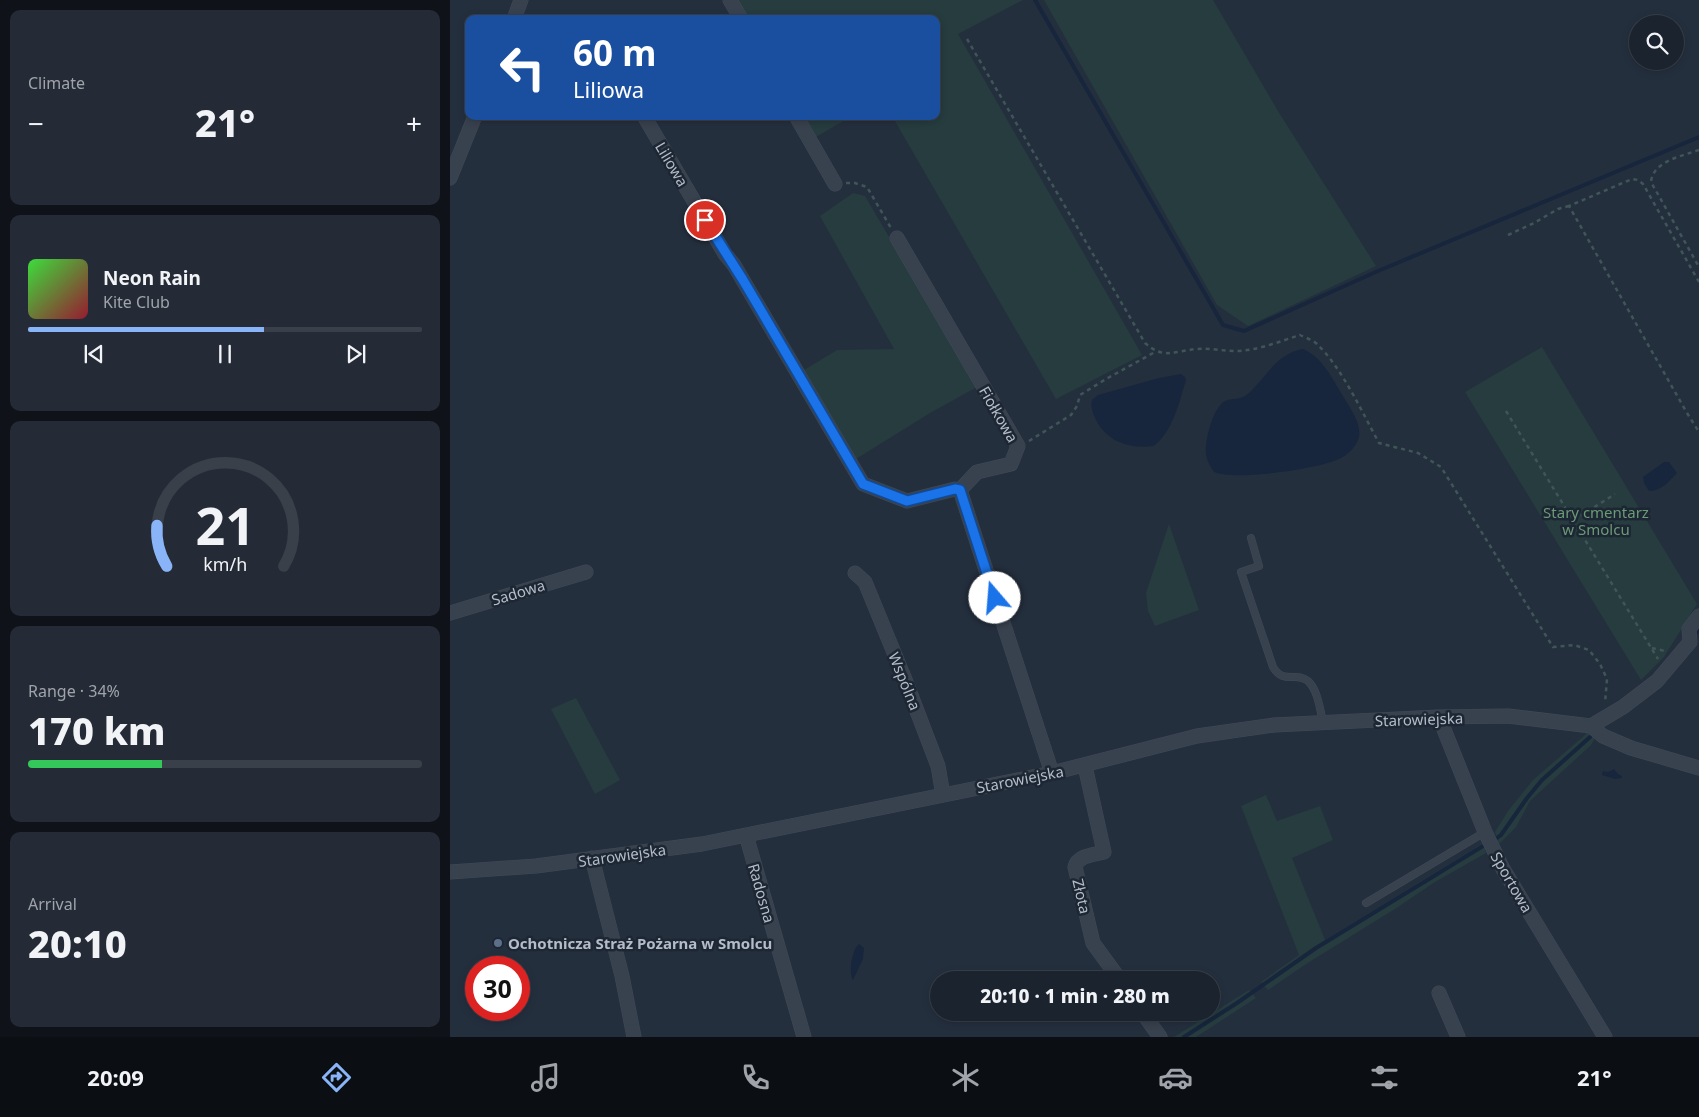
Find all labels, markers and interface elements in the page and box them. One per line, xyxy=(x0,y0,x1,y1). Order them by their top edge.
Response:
map controls xyxy=(1629,15,1684,70)
button: search xyxy=(1629,15,1684,70)
text: 60 m xyxy=(573,29,656,76)
icon: left xyxy=(490,35,555,100)
text: Climate xyxy=(28,72,85,94)
text: Liliowa xyxy=(573,74,644,104)
text: 21° xyxy=(195,96,255,148)
text: − xyxy=(28,104,44,142)
text: + xyxy=(406,104,422,142)
street label: Liliowa xyxy=(651,138,693,190)
pin xyxy=(684,199,726,241)
icon: arrive xyxy=(691,206,719,234)
text: Neon Rain xyxy=(103,265,201,291)
text: Kite Club xyxy=(103,291,170,313)
icon: previous xyxy=(80,340,108,368)
icon: pause xyxy=(211,340,239,368)
icon: next xyxy=(342,340,370,368)
street label: Fiołkowa xyxy=(975,382,1023,446)
text: 21 xyxy=(195,489,255,560)
park label: Stary cmentarz w Smolcu xyxy=(1543,502,1649,539)
text: km/h xyxy=(203,552,247,576)
position arrow xyxy=(968,571,1020,623)
street label: Sadowa xyxy=(489,574,547,610)
street label: Wspólna xyxy=(884,649,926,713)
text: Range · 34% xyxy=(28,680,120,702)
text: 170 km xyxy=(28,704,166,756)
street label: Starowiejska xyxy=(1375,707,1463,731)
street label: Starowiejska xyxy=(975,761,1065,797)
street label: Starowiejska xyxy=(577,839,667,871)
street label: Sportowa xyxy=(1487,848,1537,916)
street label: Radosna xyxy=(744,861,780,925)
street label: Złota xyxy=(1068,877,1096,915)
text: Arrival xyxy=(28,893,77,915)
text: 20:10 xyxy=(28,917,127,969)
place label: Ochotnicza Straż Pożarna w Smolcu xyxy=(508,933,772,953)
marker: Ochotnicza Straż Pożarna w Smolcu xyxy=(492,937,504,949)
speed limit sign: 30 xyxy=(465,956,530,1021)
text: 20:10 · 1 min · 280 m xyxy=(980,983,1170,1009)
icon: directions xyxy=(319,1060,354,1095)
icon: music xyxy=(528,1060,563,1095)
icon: phone xyxy=(738,1060,773,1095)
icon: climate xyxy=(948,1060,983,1095)
icon: car xyxy=(1158,1060,1193,1095)
icon: filters xyxy=(1367,1060,1402,1095)
text: 20:09 xyxy=(87,1062,144,1092)
text: 21° xyxy=(1577,1062,1612,1092)

